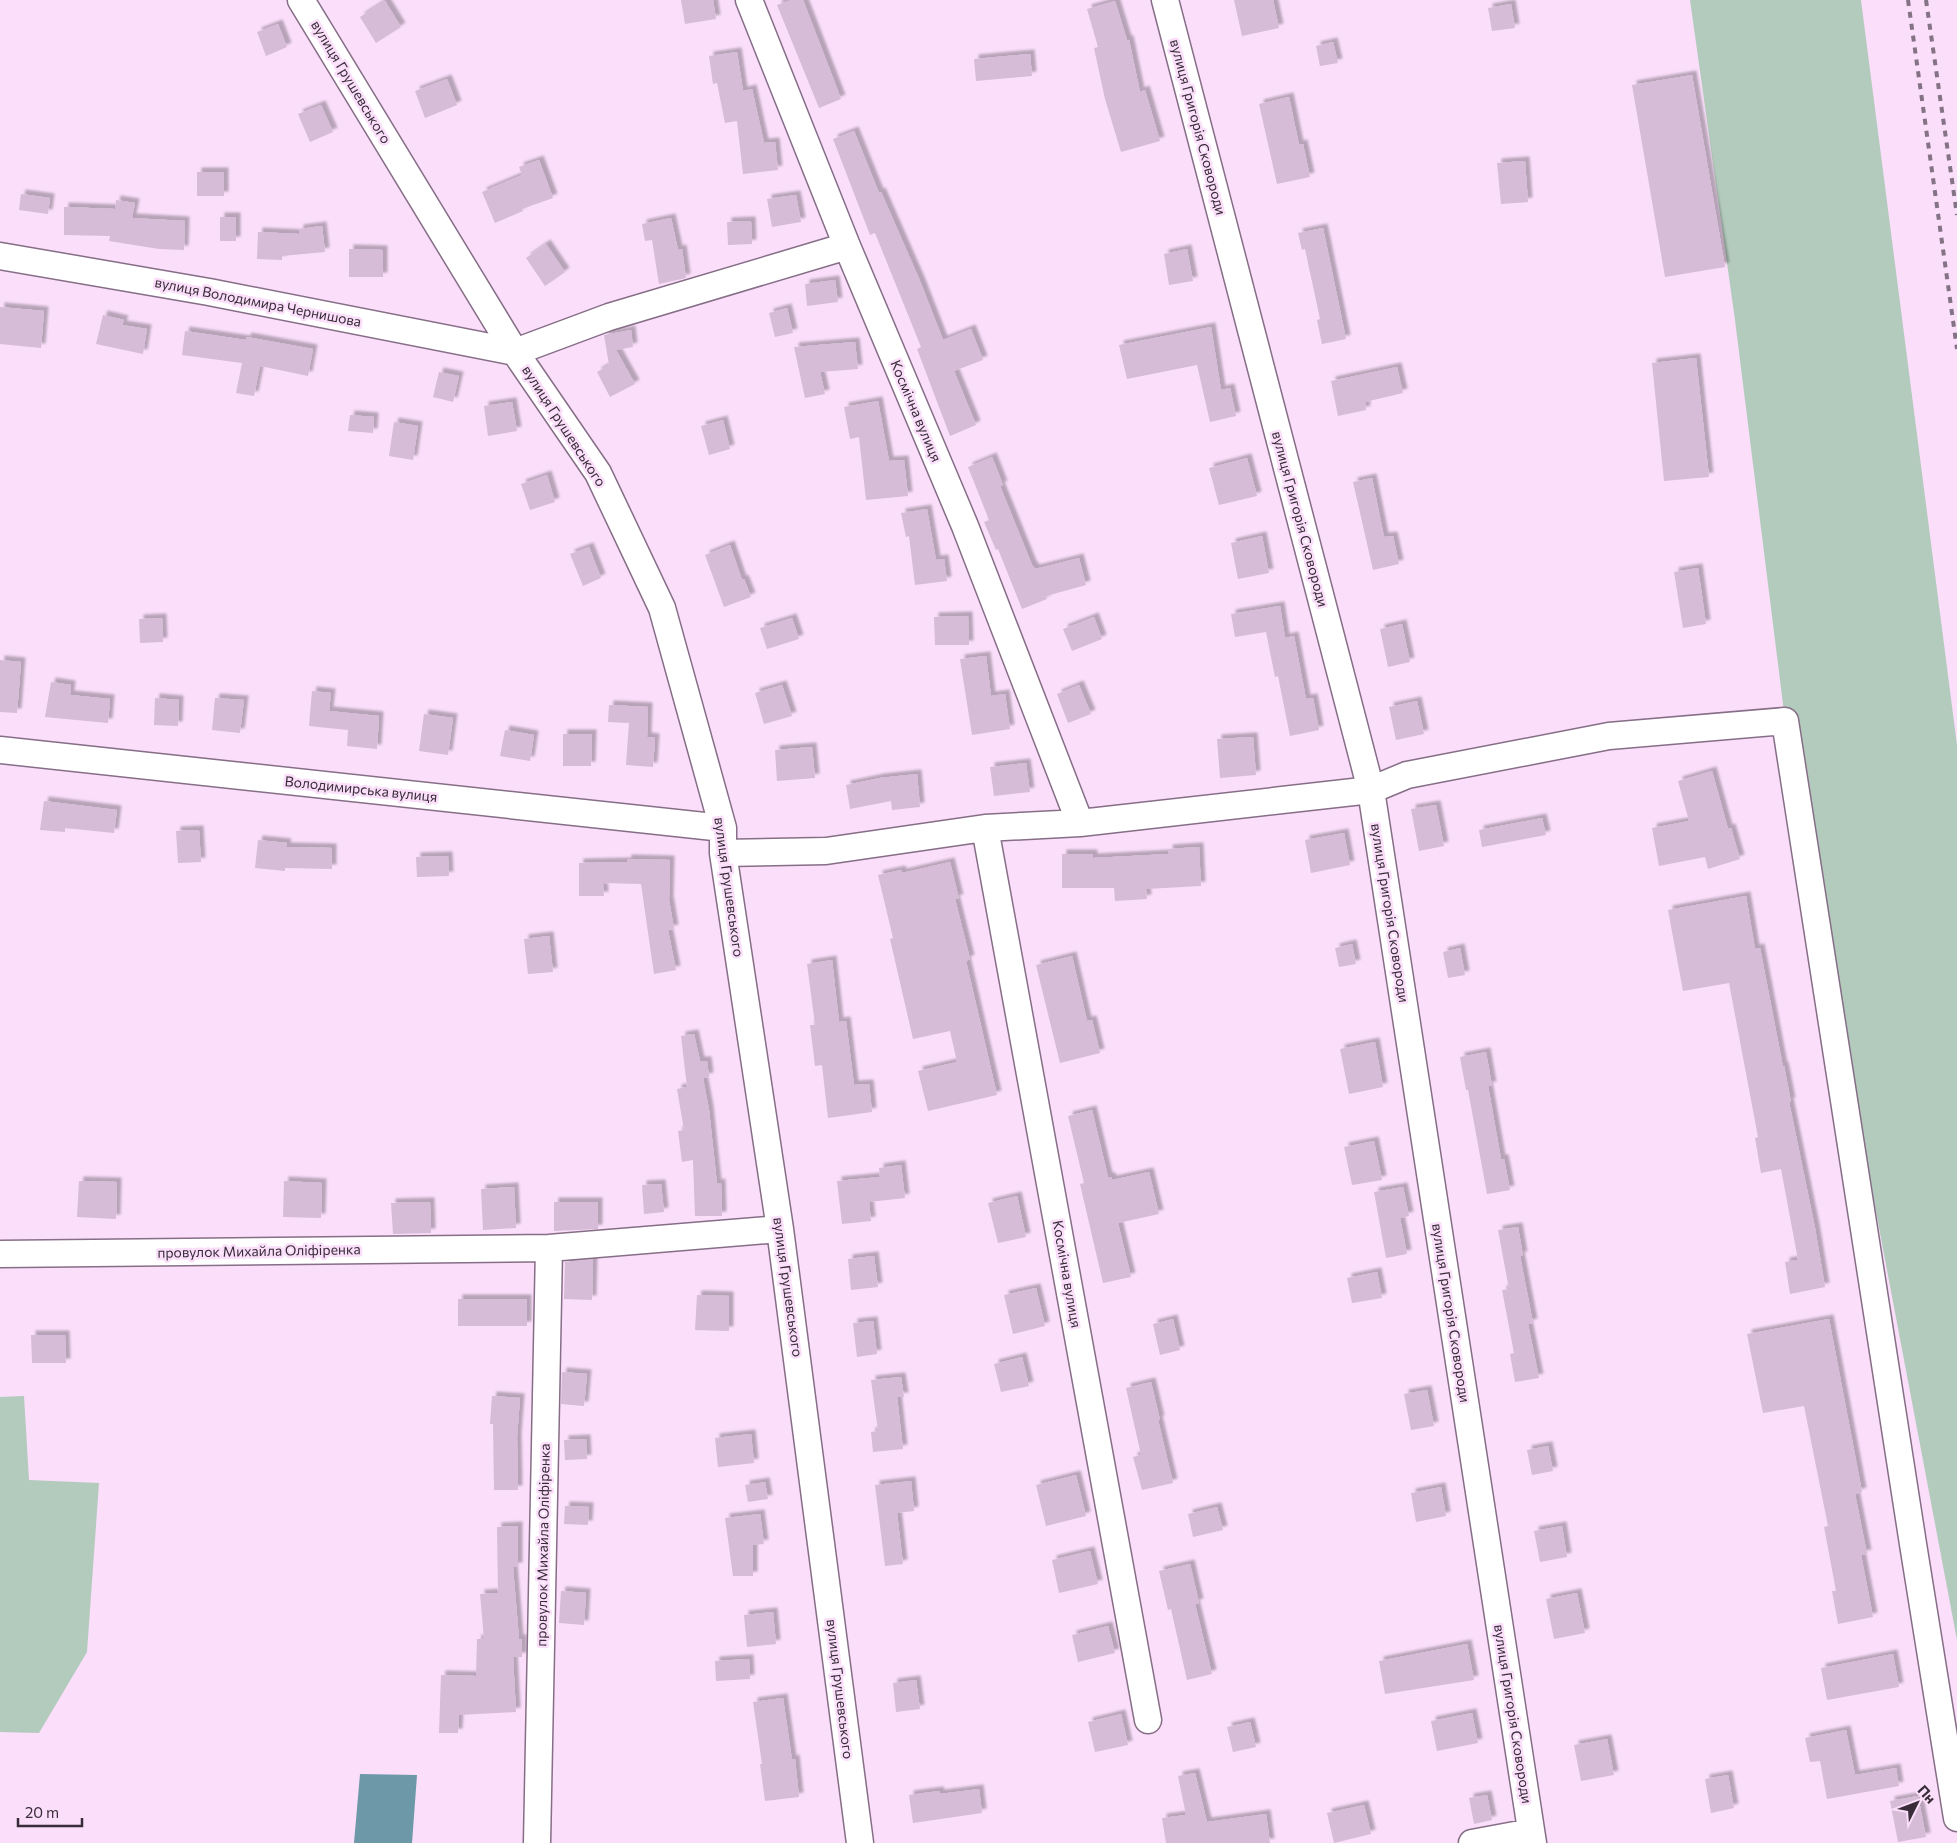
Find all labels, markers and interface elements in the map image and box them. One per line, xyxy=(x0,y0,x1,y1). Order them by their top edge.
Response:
street label: вулиця Грушевського xyxy=(308,17,395,147)
street label: вулиця Григорія Сковороди xyxy=(1167,37,1230,217)
street label: вулиця Володимира Чернишова xyxy=(153,273,363,330)
street label: Космічна вулиця xyxy=(887,357,946,464)
street label: вулиця Грушевського xyxy=(519,362,610,489)
street label: вулиця Григорія Сковороди xyxy=(1269,429,1332,609)
street label: Володимирська вулиця xyxy=(284,772,438,805)
street label: вулиця Грушевського xyxy=(711,816,748,958)
street label: вулиця Григорія Сковороди xyxy=(1368,822,1413,1004)
street label: вулиця Грушевського xyxy=(770,1216,807,1358)
street label: Космічна вулиця xyxy=(1050,1219,1085,1329)
street label: вулиця Григорія Сковороди xyxy=(1429,1222,1474,1404)
street label: провулок Михайла Оліфіренка xyxy=(157,1240,361,1261)
street label: провулок Михайла Оліфіренка xyxy=(532,1443,553,1647)
street label: вулиця Грушевського xyxy=(823,1618,858,1760)
street label: вулиця Григорія Сковороди xyxy=(1491,1623,1536,1805)
north arrow xyxy=(1892,1778,1942,1828)
text: Пн xyxy=(1915,1781,1940,1807)
scale bar xyxy=(18,1796,81,1828)
text: 20 m xyxy=(25,1803,59,1821)

